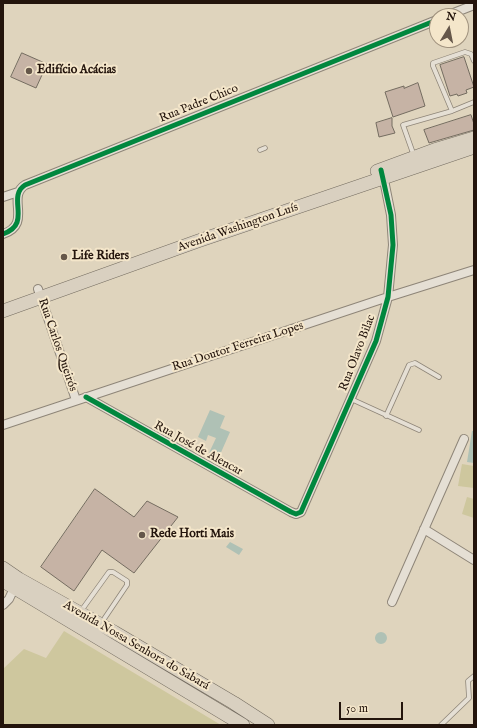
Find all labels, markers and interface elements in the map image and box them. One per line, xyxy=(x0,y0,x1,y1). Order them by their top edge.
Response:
north arrow xyxy=(429,8,469,48)
text: N xyxy=(445,9,457,25)
place label: Edifício Acácias xyxy=(37,64,116,78)
marker: Edifício Acácias xyxy=(24,66,34,76)
street label: Rua Padre Chico xyxy=(157,82,241,126)
street label: Avenida Washington Luís xyxy=(176,201,300,255)
place label: Life Riders xyxy=(72,250,129,264)
marker: Life Riders xyxy=(59,252,69,262)
street label: Rua Carlos Queirós xyxy=(34,296,80,394)
street label: Rua Olavo Bilac xyxy=(337,313,379,393)
street label: Rua Doutor Ferreira Lopes xyxy=(171,319,305,375)
street label: Rua José de Alencar xyxy=(151,419,245,479)
place label: Rede Horti Mais xyxy=(150,528,234,542)
marker: Rede Horti Mais xyxy=(137,530,147,540)
street label: Avenida Nossa Senhora do Sabará xyxy=(60,598,212,694)
scale bar xyxy=(341,694,405,720)
text: 50 m xyxy=(346,701,368,716)

